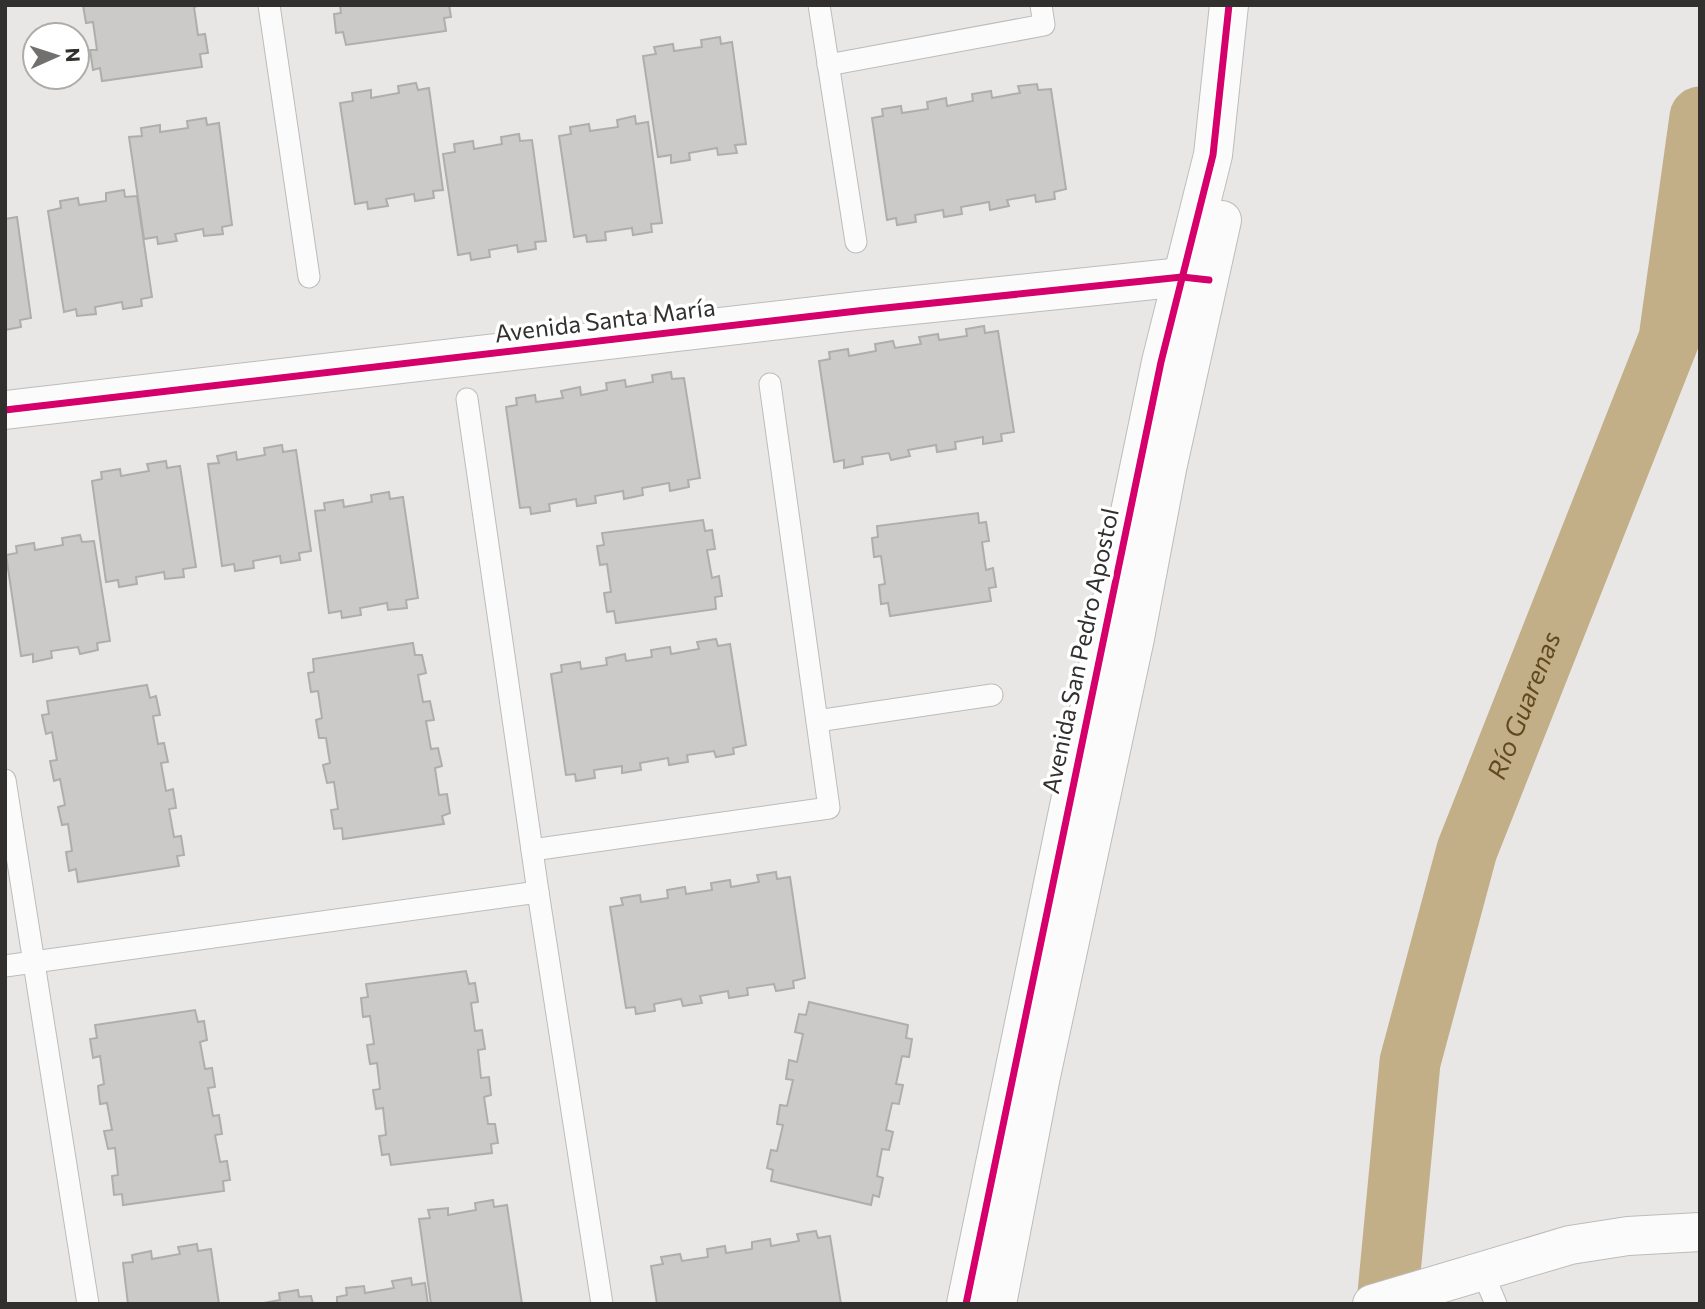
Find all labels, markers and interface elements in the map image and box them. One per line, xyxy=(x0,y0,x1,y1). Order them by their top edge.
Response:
north arrow xyxy=(21,21,91,91)
text: N xyxy=(62,47,85,63)
street label: Avenida Santa María xyxy=(493,292,717,347)
street label: Avenida San Pedro Apostol xyxy=(1035,505,1124,796)
water label: Río Guarenas xyxy=(1480,627,1566,783)

